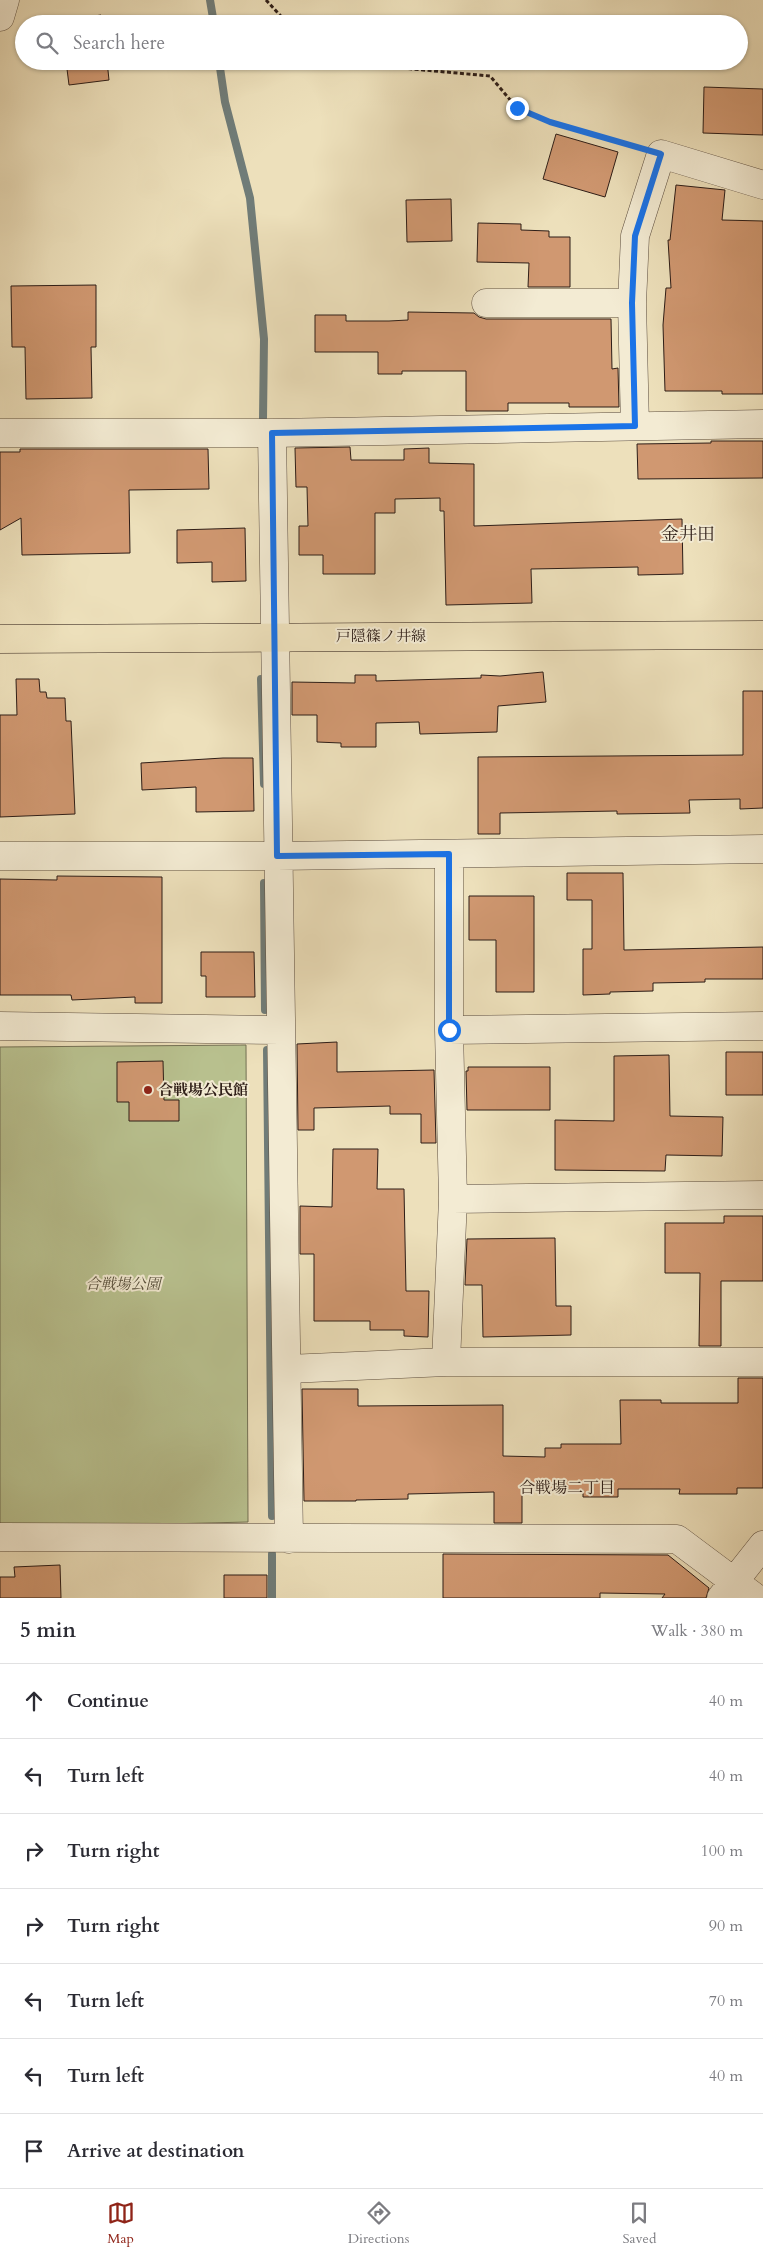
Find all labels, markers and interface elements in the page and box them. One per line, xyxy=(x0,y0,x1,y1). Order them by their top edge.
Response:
search box xyxy=(15,15,748,70)
icon: search xyxy=(33,29,61,57)
text: Search here xyxy=(73,30,165,56)
route end xyxy=(506,97,529,120)
district label: 金井田 xyxy=(661,522,715,547)
street label: 戸隠篠ノ井線 xyxy=(336,626,426,646)
route start xyxy=(438,1019,461,1042)
place label: 合戦場公民館 xyxy=(158,1080,248,1100)
marker: 合戦場公民館 xyxy=(142,1084,154,1096)
park label: 合戦場公園 xyxy=(85,1274,163,1294)
district label: 合戦場二丁目 xyxy=(519,1477,615,1499)
text: 5 min xyxy=(20,1616,76,1645)
text: Walk · 380 m xyxy=(651,1620,743,1642)
icon: ahead xyxy=(20,1687,48,1715)
text: Continue xyxy=(67,1688,149,1714)
text: 40 m xyxy=(709,1690,743,1712)
icon: left xyxy=(20,1762,48,1790)
text: Turn left xyxy=(67,1763,144,1789)
text: 40 m xyxy=(709,1765,743,1787)
icon: right xyxy=(20,1837,48,1865)
text: Turn right xyxy=(67,1838,159,1864)
text: 100 m xyxy=(701,1840,743,1862)
icon: right xyxy=(20,1912,48,1940)
text: Turn right xyxy=(67,1913,159,1939)
text: 90 m xyxy=(709,1915,743,1937)
icon: left xyxy=(20,1987,48,2015)
text: Turn left xyxy=(67,1988,144,2014)
text: 70 m xyxy=(709,1990,743,2012)
icon: left xyxy=(20,2062,48,2090)
text: Turn left xyxy=(67,2063,144,2089)
text: 40 m xyxy=(709,2065,743,2087)
icon: arrive xyxy=(20,2137,48,2165)
text: Arrive at destination xyxy=(67,2138,244,2164)
tab: Map xyxy=(107,2199,135,2248)
tab: Directions xyxy=(348,2199,409,2248)
tab: Saved xyxy=(622,2199,656,2248)

